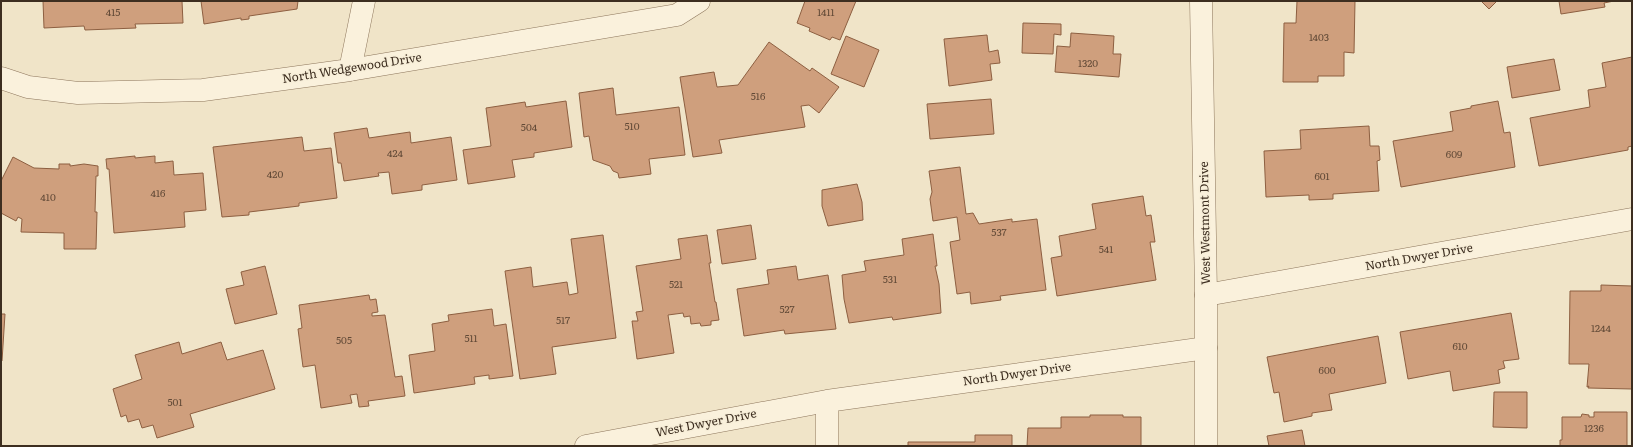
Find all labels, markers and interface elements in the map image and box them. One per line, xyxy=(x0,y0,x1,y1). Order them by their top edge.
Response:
house number: 415 xyxy=(106,4,120,19)
house number: 1411 xyxy=(817,4,835,19)
house number: 1403 xyxy=(1309,29,1329,44)
street label: North Wedgewood Drive xyxy=(281,47,423,87)
house number: 1320 xyxy=(1078,55,1098,70)
house number: 516 xyxy=(751,88,766,103)
house number: 510 xyxy=(625,118,640,133)
house number: 504 xyxy=(521,119,538,134)
house number: 424 xyxy=(387,145,404,160)
house number: 609 xyxy=(1446,146,1462,161)
street label: West Westmont Drive xyxy=(1194,161,1214,285)
house number: 420 xyxy=(267,166,283,181)
house number: 601 xyxy=(1314,168,1330,183)
house number: 416 xyxy=(151,185,166,200)
house number: 410 xyxy=(40,189,56,204)
house number: 537 xyxy=(991,224,1007,239)
street label: North Dwyer Drive xyxy=(1364,238,1474,274)
house number: 541 xyxy=(1099,241,1113,256)
house number: 531 xyxy=(883,271,897,286)
house number: 521 xyxy=(669,276,683,291)
house number: 527 xyxy=(779,301,795,316)
house number: 517 xyxy=(556,312,570,327)
house number: 1244 xyxy=(1591,320,1612,335)
house number: 511 xyxy=(464,330,478,345)
house number: 505 xyxy=(336,332,352,347)
house number: 610 xyxy=(1452,338,1468,353)
street label: North Dwyer Drive xyxy=(962,357,1072,390)
house number: 600 xyxy=(1319,362,1336,377)
house number: 501 xyxy=(168,394,182,409)
street label: West Dwyer Drive xyxy=(654,403,758,441)
house number: 1236 xyxy=(1584,420,1605,435)

